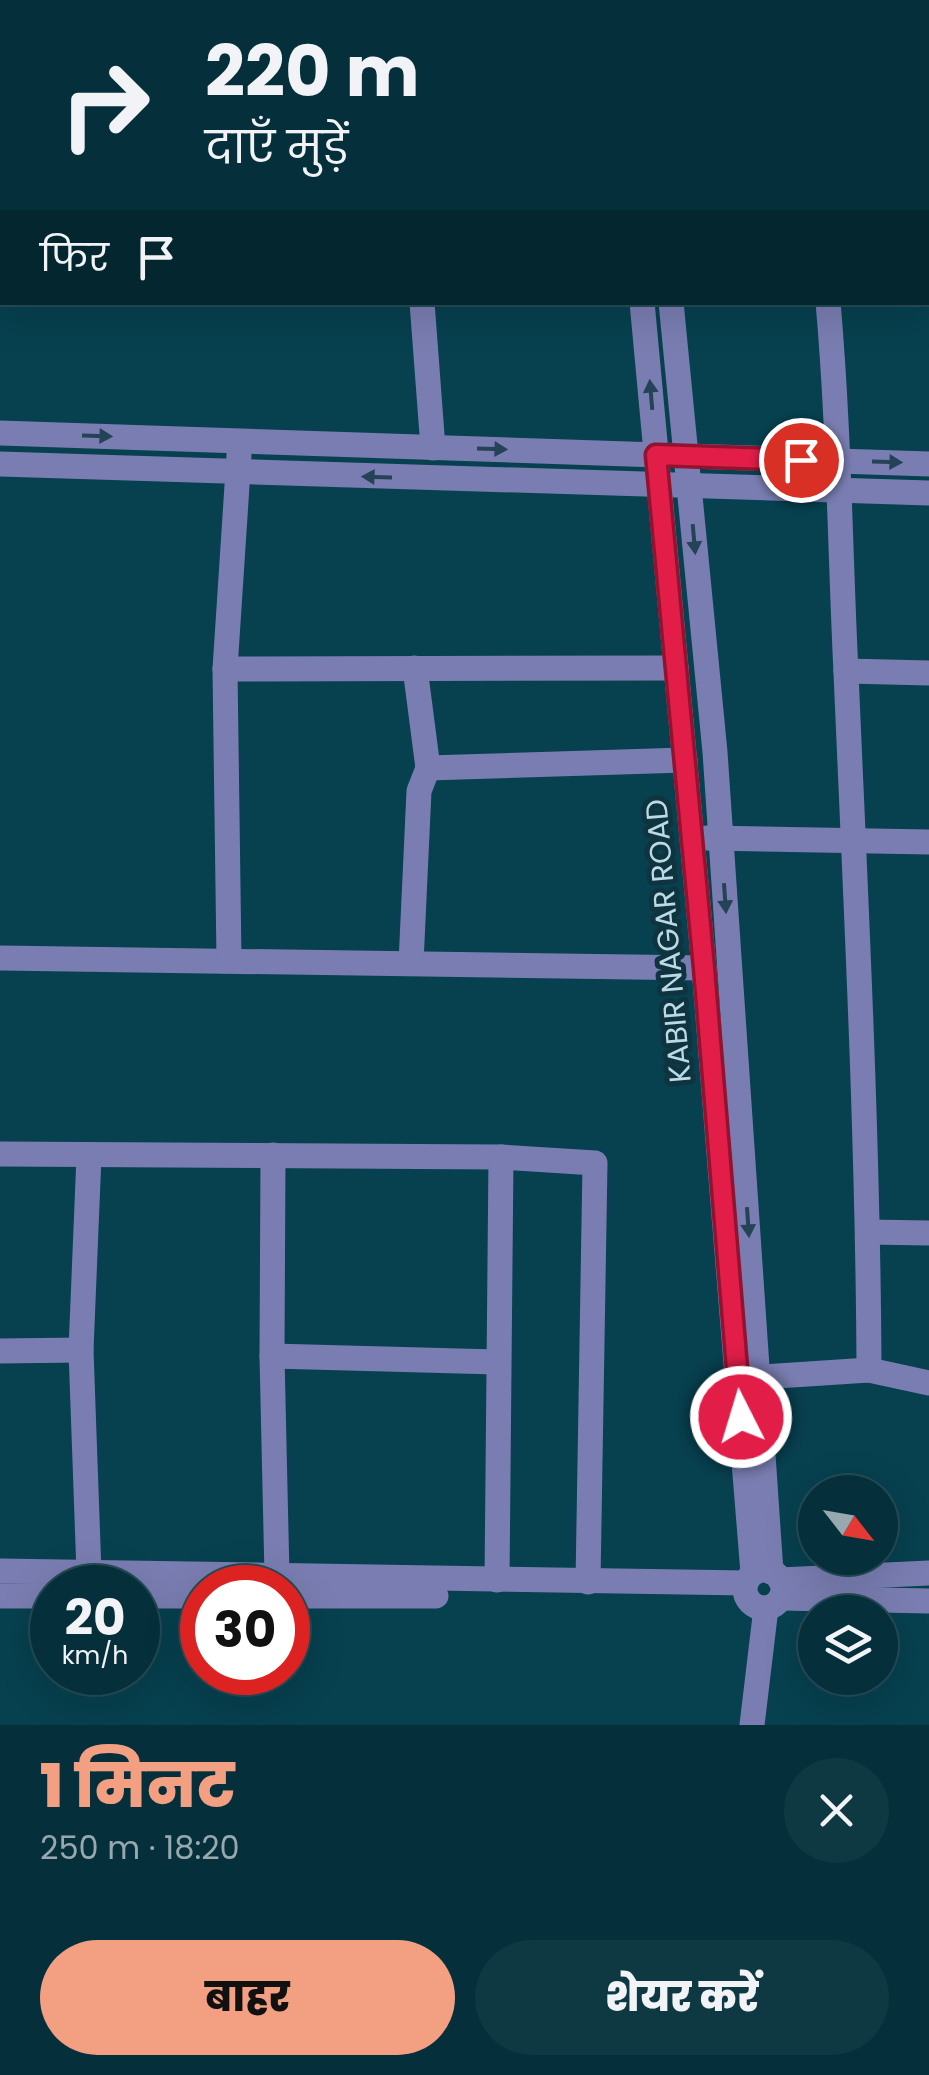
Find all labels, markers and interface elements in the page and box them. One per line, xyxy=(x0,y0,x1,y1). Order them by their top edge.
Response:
text: 220 m xyxy=(205,22,420,121)
icon: right xyxy=(40,40,170,170)
text: दाएँ मुड़ें xyxy=(205,116,348,179)
icon: arrive xyxy=(129,230,184,285)
text: फिर xyxy=(40,231,109,284)
one-way arrow xyxy=(642,379,658,411)
pin xyxy=(759,418,844,503)
one-way arrow xyxy=(82,429,114,445)
icon: arrive xyxy=(774,433,829,488)
one-way arrow xyxy=(477,442,509,458)
one-way arrow xyxy=(872,455,904,471)
one-way arrow xyxy=(360,469,392,485)
one-way arrow xyxy=(687,523,703,555)
street label: KABIR NAGAR ROAD xyxy=(634,797,702,1085)
one-way arrow xyxy=(718,882,734,914)
one-way arrow xyxy=(741,1206,757,1238)
position arrow xyxy=(689,1365,793,1469)
north arrow xyxy=(798,1475,898,1575)
map controls xyxy=(798,1475,898,1695)
speed limit sign: 30 xyxy=(180,1565,310,1695)
text: 20 xyxy=(64,1582,126,1653)
button: layers xyxy=(798,1595,898,1695)
text: km/h xyxy=(62,1638,128,1673)
text: 1 मिनट xyxy=(40,1744,235,1828)
button: close xyxy=(784,1758,889,1863)
text: 250 m · 18:20 xyxy=(40,1825,240,1870)
button: बाहर xyxy=(40,1940,455,2055)
button: शेयर करें xyxy=(475,1940,889,2055)

